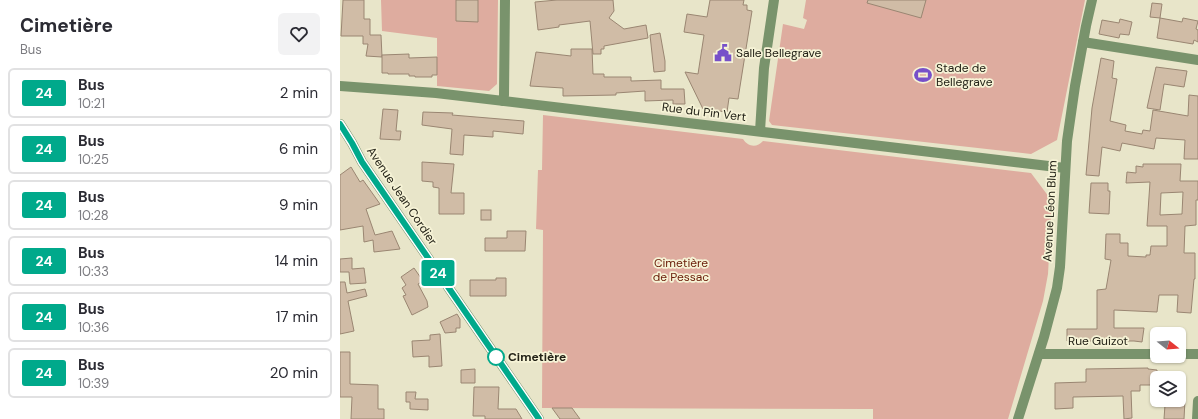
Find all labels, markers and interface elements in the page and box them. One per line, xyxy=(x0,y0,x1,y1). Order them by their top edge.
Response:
text: Cimetière xyxy=(20,13,113,38)
button: heart xyxy=(278,13,320,55)
text: Bus xyxy=(20,41,42,58)
public building icon: Salle Bellegrave xyxy=(713,43,733,63)
place label: Salle Bellegrave xyxy=(736,45,821,61)
place label: Stade de Bellegrave xyxy=(936,60,993,90)
sports icon: Stade de Bellegrave xyxy=(913,65,933,85)
text: Bus xyxy=(78,75,105,95)
text: 2 min xyxy=(280,83,318,103)
text: 24 xyxy=(35,84,53,102)
text: 10:21 xyxy=(78,95,105,112)
street label: Rue du Pin Vert xyxy=(661,99,747,125)
text: Bus xyxy=(78,131,105,151)
text: 6 min xyxy=(279,139,318,159)
text: 24 xyxy=(35,140,53,158)
street label: Avenue Jean Cordier xyxy=(363,144,441,249)
text: 10:25 xyxy=(78,151,109,168)
street label: Avenue Léon Blum xyxy=(1039,160,1061,262)
text: Bus xyxy=(78,187,105,207)
text: 9 min xyxy=(279,195,318,215)
text: 24 xyxy=(35,196,53,214)
text: 10:28 xyxy=(78,207,109,224)
text: Bus xyxy=(78,243,105,263)
text: 14 min xyxy=(275,251,318,271)
text: 24 xyxy=(35,252,53,270)
park label: Cimetière de Pessac xyxy=(653,255,709,285)
line badge: 24 xyxy=(420,260,456,286)
text: 10:33 xyxy=(78,263,109,280)
text: 24 xyxy=(429,264,447,282)
text: Bus xyxy=(78,299,105,319)
text: 17 min xyxy=(276,307,318,327)
text: 24 xyxy=(35,308,53,326)
text: 10:36 xyxy=(78,319,109,336)
north arrow xyxy=(1150,327,1186,363)
map controls xyxy=(1150,327,1186,407)
street label: Rue Guizot xyxy=(1068,333,1128,349)
marker: Cimetière xyxy=(487,348,505,366)
place label: Cimetière xyxy=(508,349,566,365)
text: Bus xyxy=(78,355,105,375)
text: 20 min xyxy=(270,363,318,383)
text: 24 xyxy=(35,364,53,382)
button: layers xyxy=(1150,371,1186,407)
text: 10:39 xyxy=(78,375,109,392)

